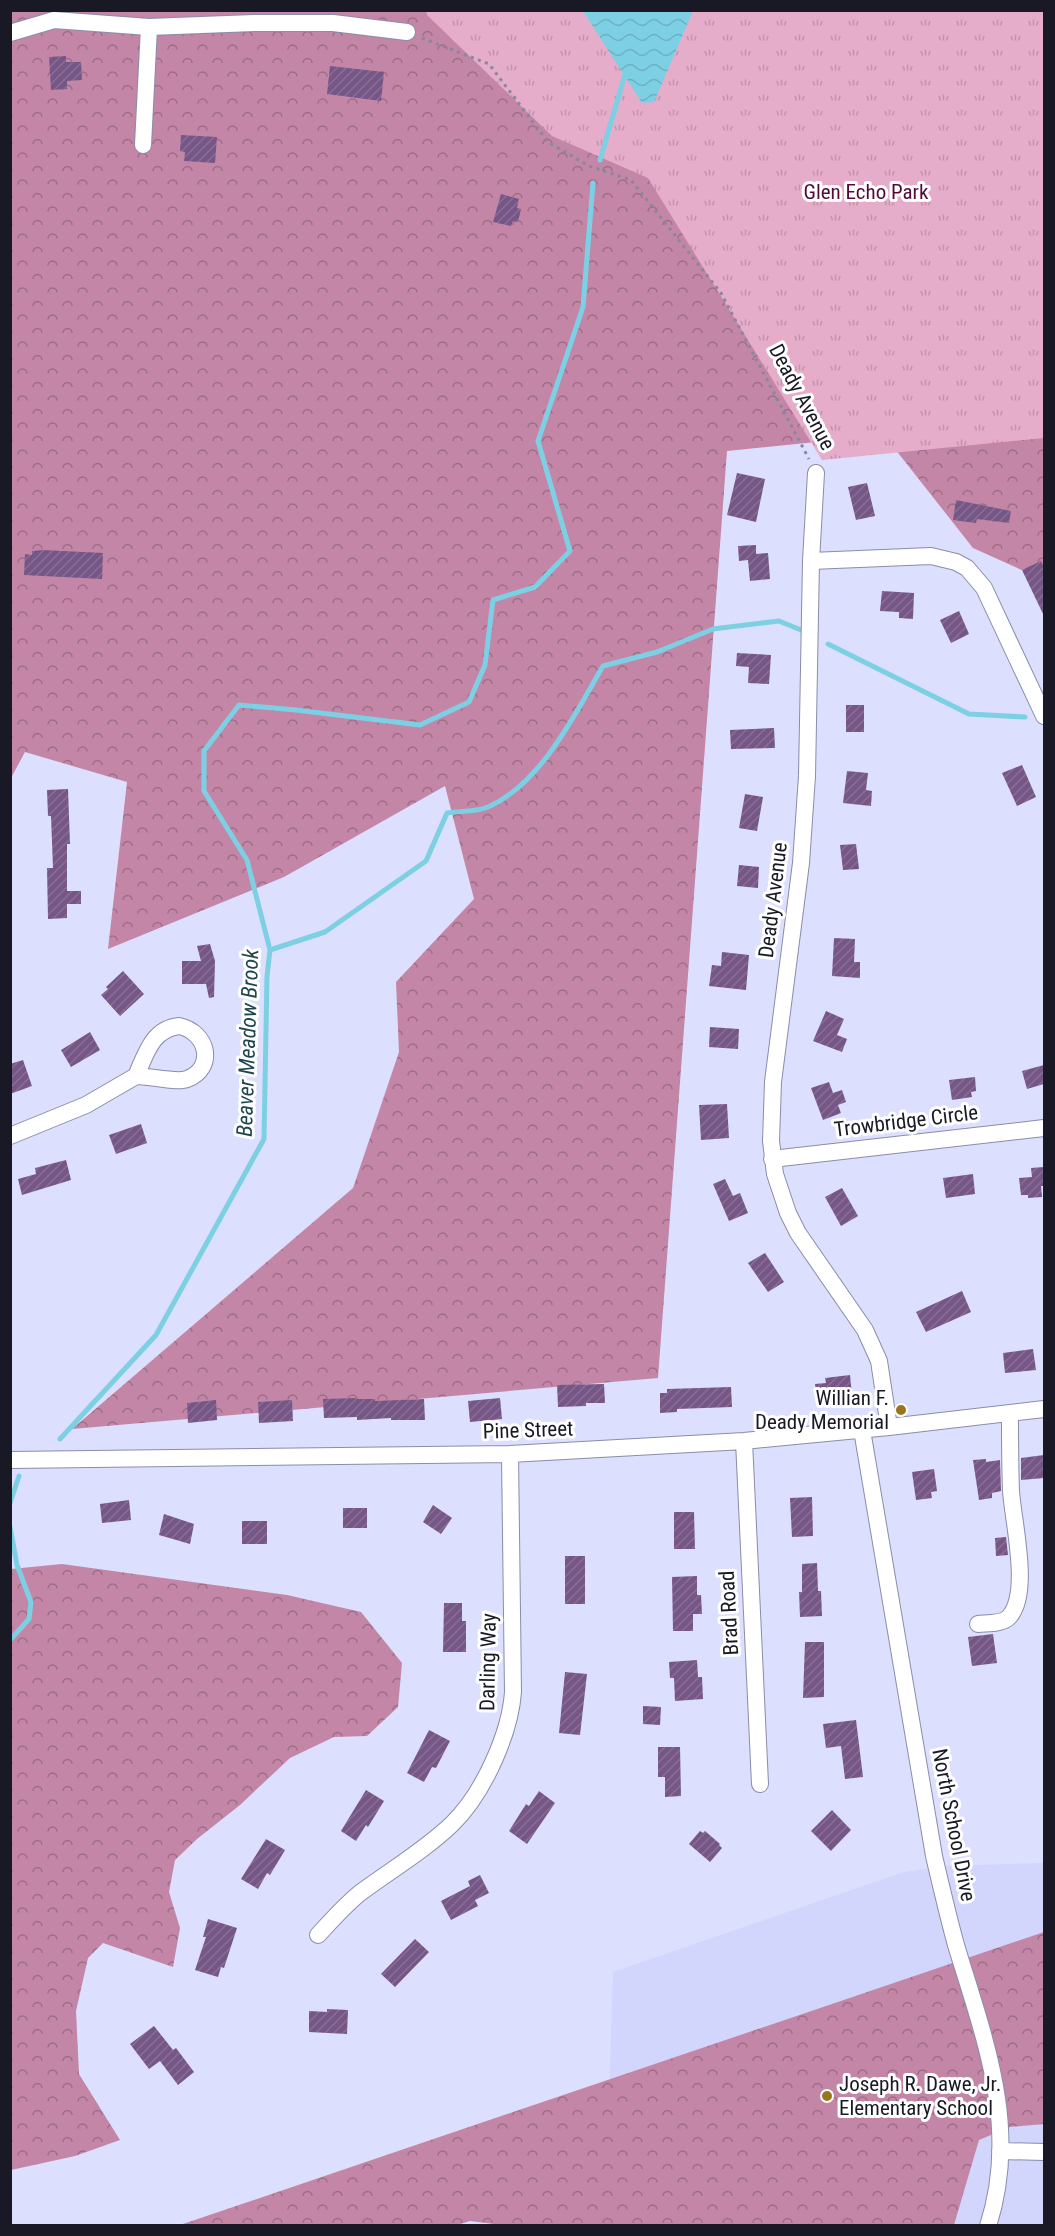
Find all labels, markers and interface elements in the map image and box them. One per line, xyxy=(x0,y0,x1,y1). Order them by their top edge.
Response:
park label: Glen Echo Park xyxy=(804,180,929,204)
street label: Deady Avenue xyxy=(764,340,840,454)
street label: Deady Avenue xyxy=(754,841,792,959)
water label: Beaver Meadow Brook xyxy=(232,948,263,1137)
street label: Trowbridge Circle xyxy=(833,1100,979,1142)
place label: Willian F. Deady Memorial xyxy=(755,1386,889,1434)
marker: Willian F. Deady Memorial xyxy=(894,1403,908,1417)
street label: Pine Street xyxy=(482,1416,574,1444)
street label: Brad Road xyxy=(715,1570,743,1656)
street label: Darling Way xyxy=(475,1613,501,1711)
street label: North School Drive xyxy=(927,1747,981,1904)
place label: Joseph R. Dawe, Jr. Elementary School xyxy=(839,2072,1001,2120)
marker: Joseph R. Dawe, Jr. Elementary School xyxy=(820,2089,834,2103)

